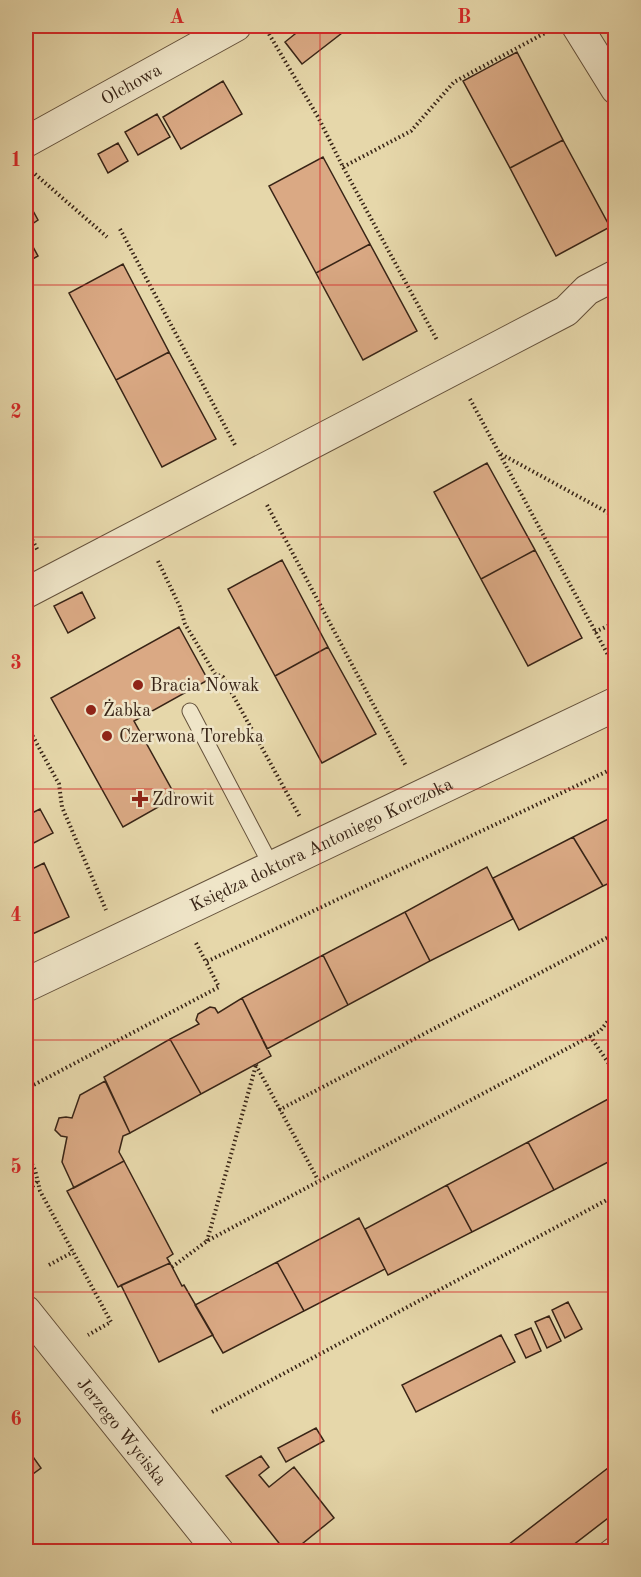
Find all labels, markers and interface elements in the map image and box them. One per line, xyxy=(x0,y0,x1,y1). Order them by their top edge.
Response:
text: A xyxy=(169,8,185,28)
text: B xyxy=(457,8,471,28)
street label: Olchowa xyxy=(98,61,165,109)
text: 1 xyxy=(10,151,22,171)
text: 2 xyxy=(10,403,22,423)
text: 3 xyxy=(10,654,22,674)
place label: Bracia Nowak xyxy=(150,677,259,695)
marker: Bracia Nowak xyxy=(131,678,145,692)
place label: Żabka xyxy=(103,699,151,720)
marker: Żabka xyxy=(84,703,98,717)
place label: Czerwona Torebka xyxy=(119,728,264,746)
marker: Czerwona Torebka xyxy=(100,729,114,743)
street label: Księdza doktora Antoniego Korczoka xyxy=(188,775,456,915)
place label: Zdrowit xyxy=(152,791,214,809)
marker: Zdrowit xyxy=(133,792,147,806)
text: 4 xyxy=(10,906,22,926)
text: 5 xyxy=(10,1157,22,1178)
street label: Jerzego Wyciska xyxy=(73,1375,170,1489)
text: 6 xyxy=(10,1410,22,1430)

